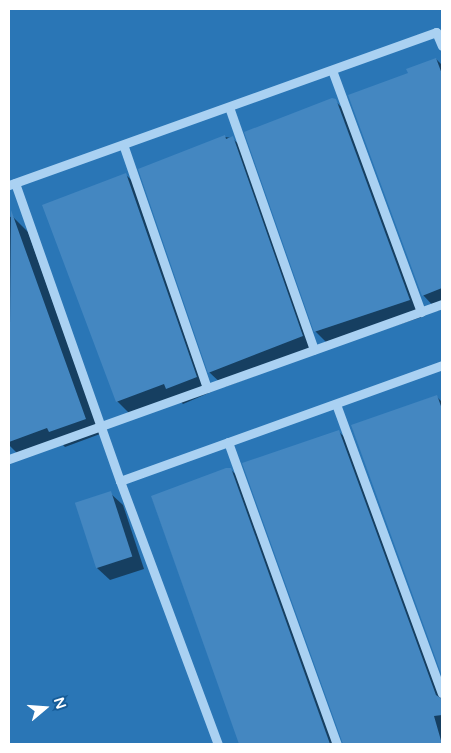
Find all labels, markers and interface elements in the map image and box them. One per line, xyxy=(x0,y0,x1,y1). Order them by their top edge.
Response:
north arrow xyxy=(20,683,70,733)
text: N xyxy=(50,695,70,711)

